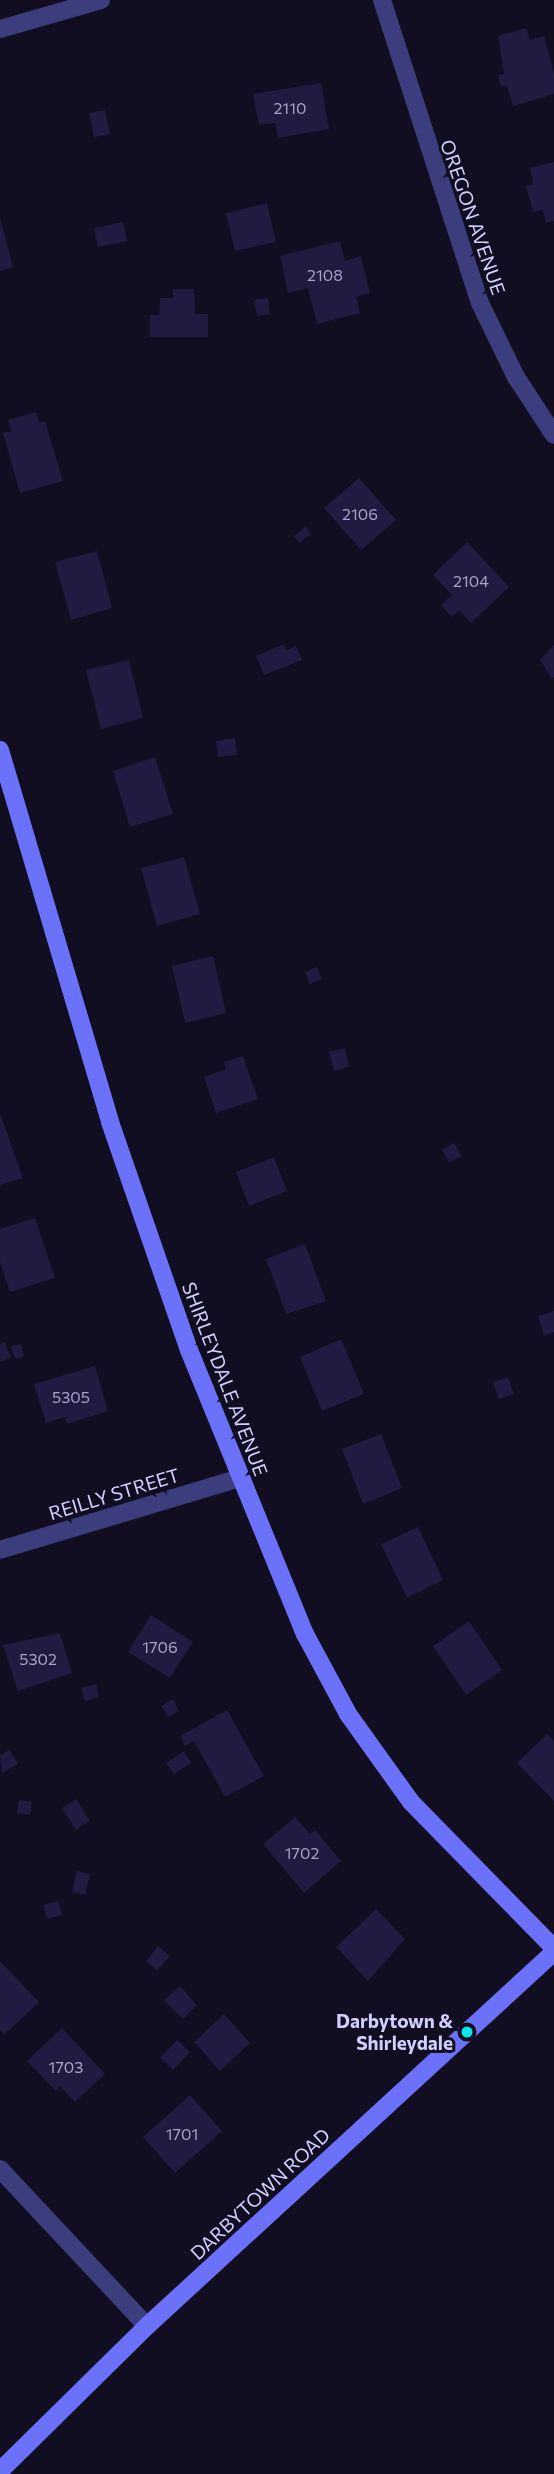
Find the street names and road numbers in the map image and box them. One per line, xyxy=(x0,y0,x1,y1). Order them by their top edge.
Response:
street label: OREGON AVENUE xyxy=(436,136,510,298)
street label: SHIRLEYDALE AVENUE xyxy=(177,1279,273,1479)
street label: REILLY STREET xyxy=(46,1463,182,1525)
street label: DARBYTOWN ROAD xyxy=(186,2124,334,2264)

